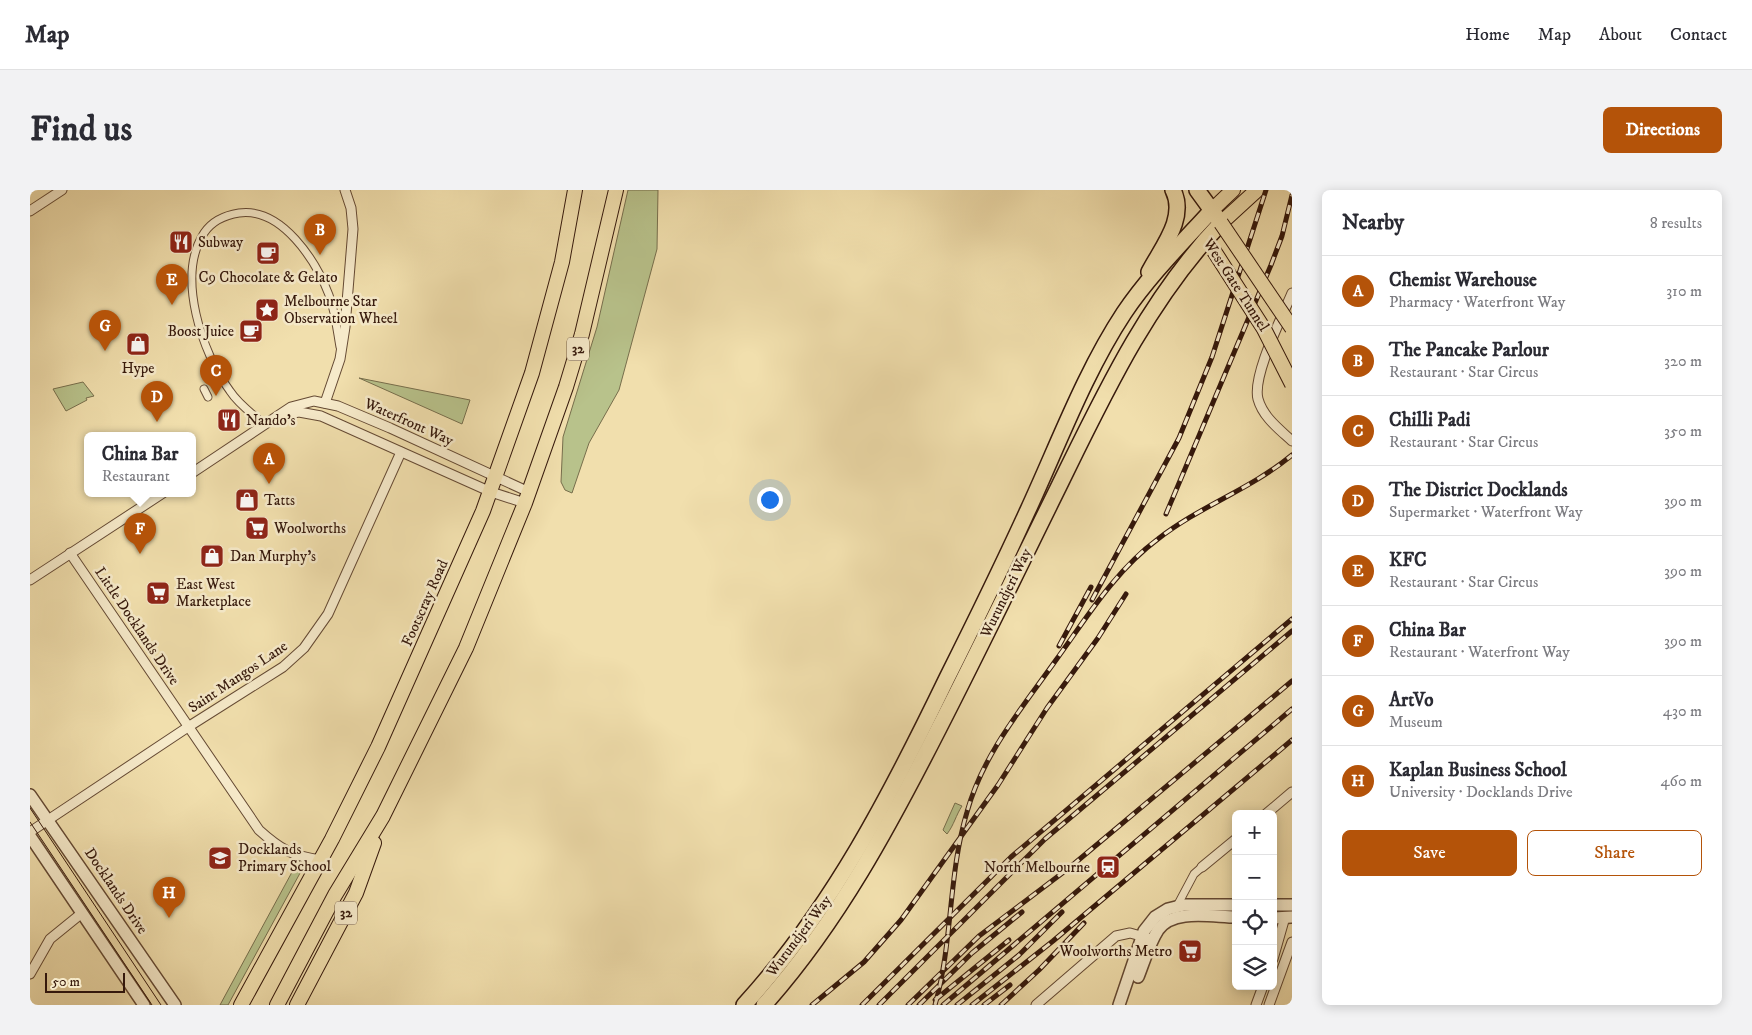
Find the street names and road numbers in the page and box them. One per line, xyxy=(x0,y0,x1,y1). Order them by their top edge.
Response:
street label: West Gate Tunnel xyxy=(1198,234,1273,336)
road number: 32 xyxy=(567,338,589,360)
street label: Waterfront Way xyxy=(361,393,457,450)
street label: Wurundjeri Way xyxy=(976,544,1036,642)
street label: Footscray Road xyxy=(397,556,453,649)
street label: Little Docklands Drive xyxy=(90,563,184,689)
street label: Saint Mangos Lane xyxy=(185,637,291,717)
street label: Docklands Drive xyxy=(80,844,152,938)
street label: Wurundjeri Way xyxy=(762,891,836,981)
road number: 32 xyxy=(335,901,357,924)

